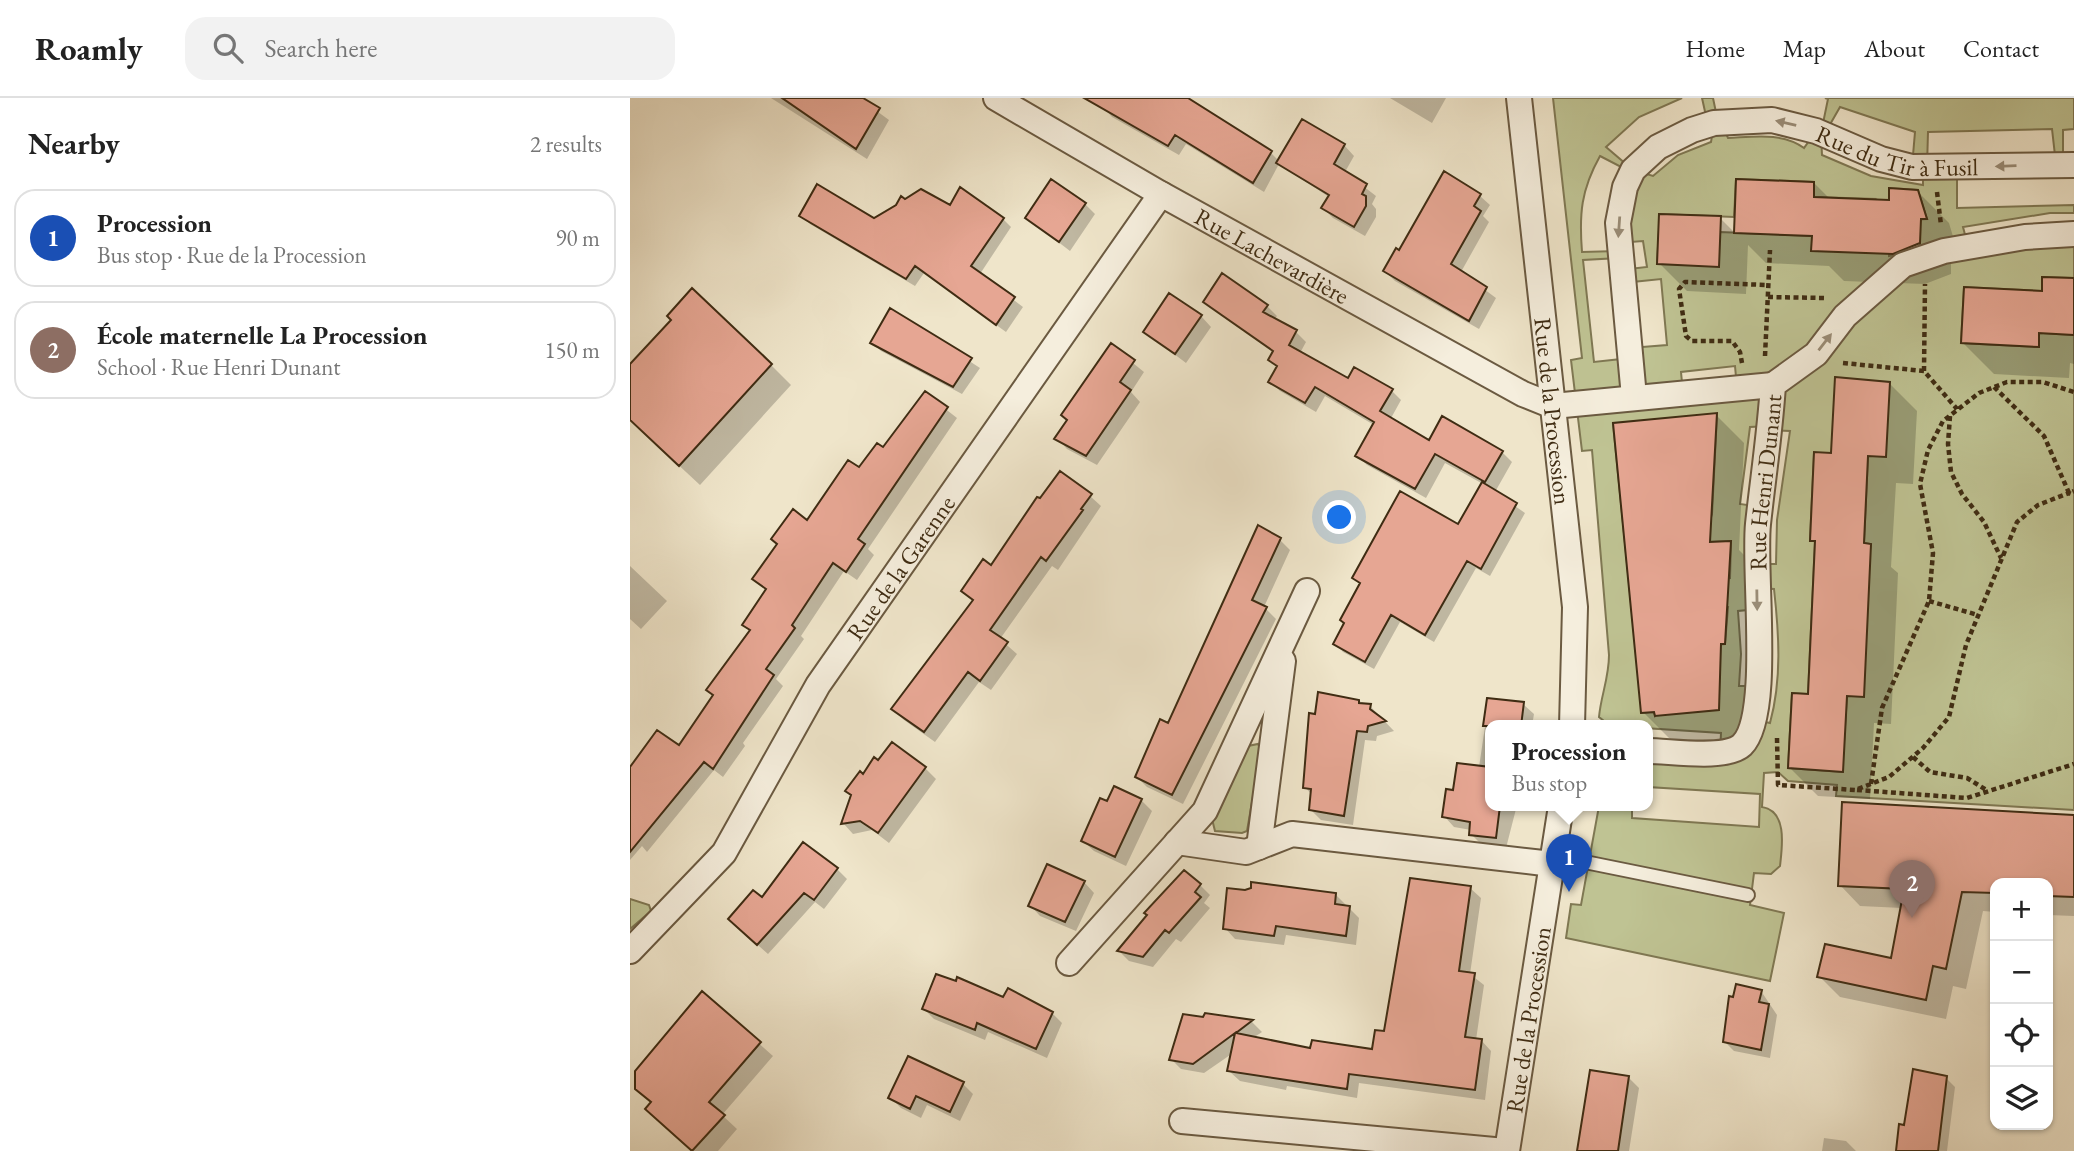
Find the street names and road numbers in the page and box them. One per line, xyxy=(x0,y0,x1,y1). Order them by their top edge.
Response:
street label: Rue du Tir à Fusil xyxy=(1811,117,1979,183)
street label: Rue Lachevardière xyxy=(1190,200,1355,311)
street label: Rue de la Procession xyxy=(1528,316,1579,507)
street label: Rue Henri Dunant xyxy=(1742,393,1788,571)
street label: Rue de la Garenne xyxy=(839,489,962,646)
street label: Rue de la Procession xyxy=(1498,924,1557,1115)

